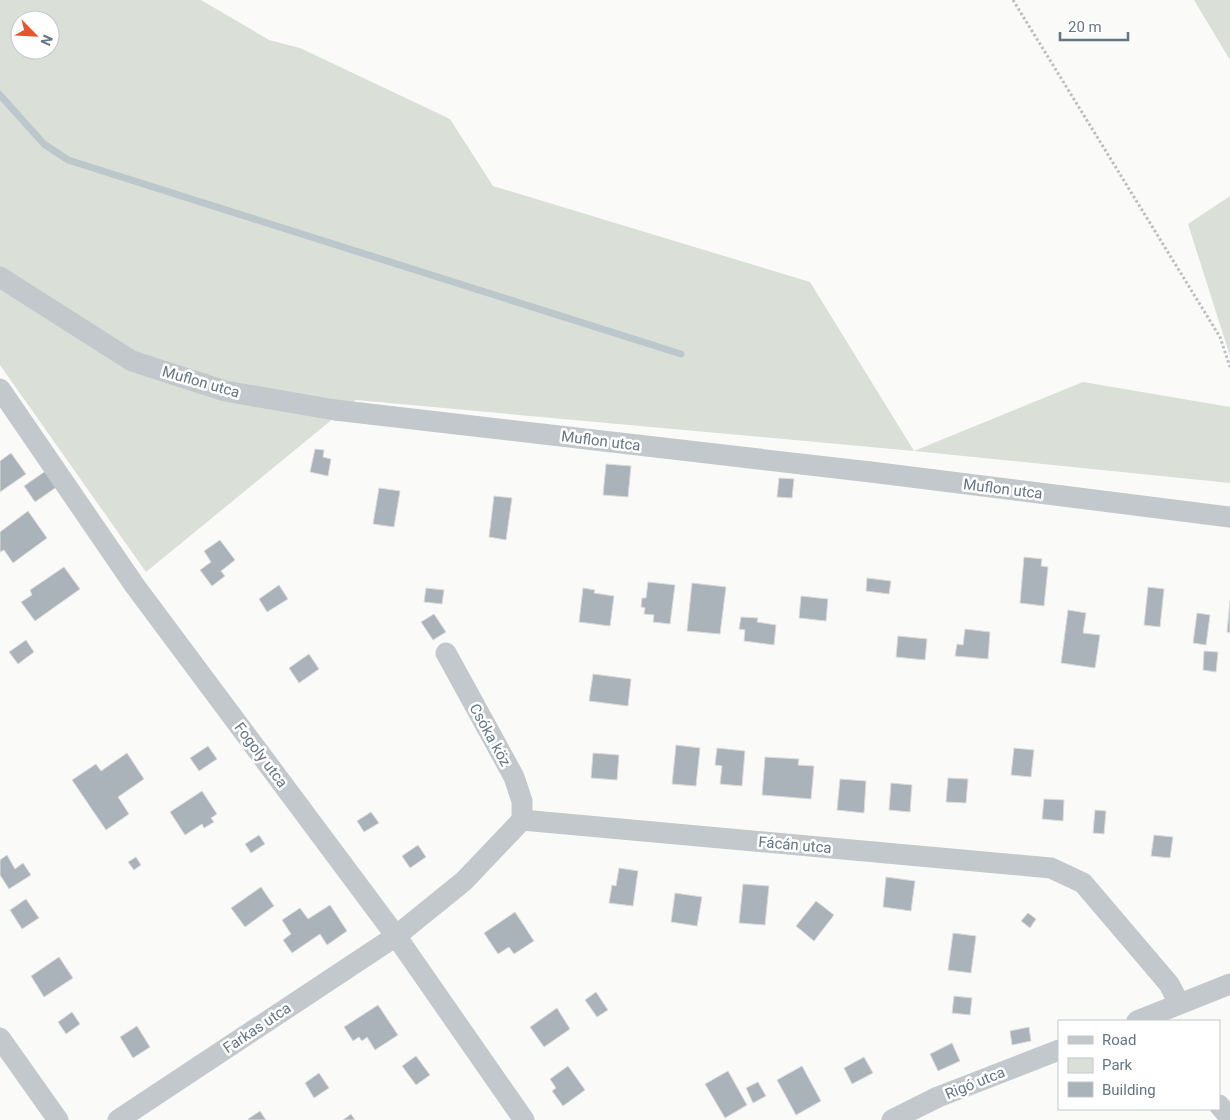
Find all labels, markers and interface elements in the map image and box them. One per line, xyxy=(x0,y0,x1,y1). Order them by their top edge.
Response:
north arrow xyxy=(10,10,60,60)
scale bar xyxy=(1060,10,1128,42)
text: 20 m xyxy=(1068,18,1102,36)
text: N xyxy=(38,33,56,48)
street label: Muflon utca xyxy=(160,362,242,402)
street label: Muflon utca xyxy=(560,427,642,455)
street label: Muflon utca xyxy=(962,475,1044,503)
street label: Csóka köz xyxy=(465,700,515,770)
street label: Fogoly utca xyxy=(231,719,291,791)
street label: Fácán utca xyxy=(758,833,832,857)
street label: Farkas utca xyxy=(220,999,294,1057)
legend xyxy=(1058,1020,1220,1110)
text: Road xyxy=(1102,1031,1136,1049)
text: Park xyxy=(1102,1056,1133,1074)
street label: Rigó utca xyxy=(943,1063,1007,1103)
text: Building xyxy=(1102,1081,1156,1099)

